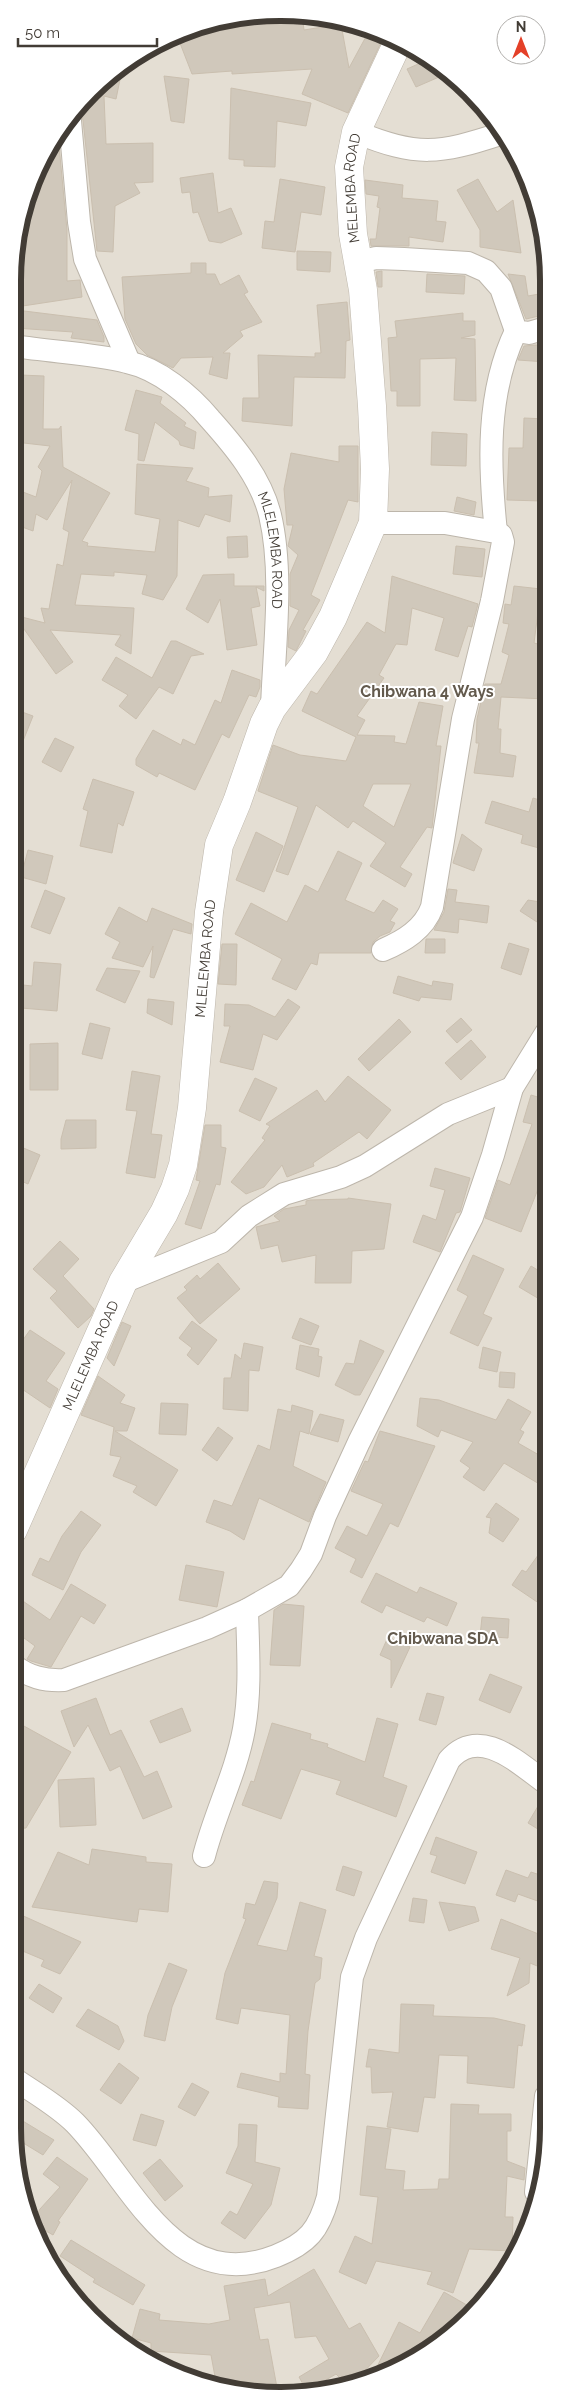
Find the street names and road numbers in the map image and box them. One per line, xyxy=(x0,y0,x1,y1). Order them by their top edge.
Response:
street label: MELEMBA ROAD xyxy=(340,132,364,244)
street label: MLELEMBA ROAD xyxy=(255,489,285,609)
street label: MLELEMBA ROAD xyxy=(192,898,219,1018)
street label: MLELEMBA ROAD xyxy=(59,1298,122,1413)

